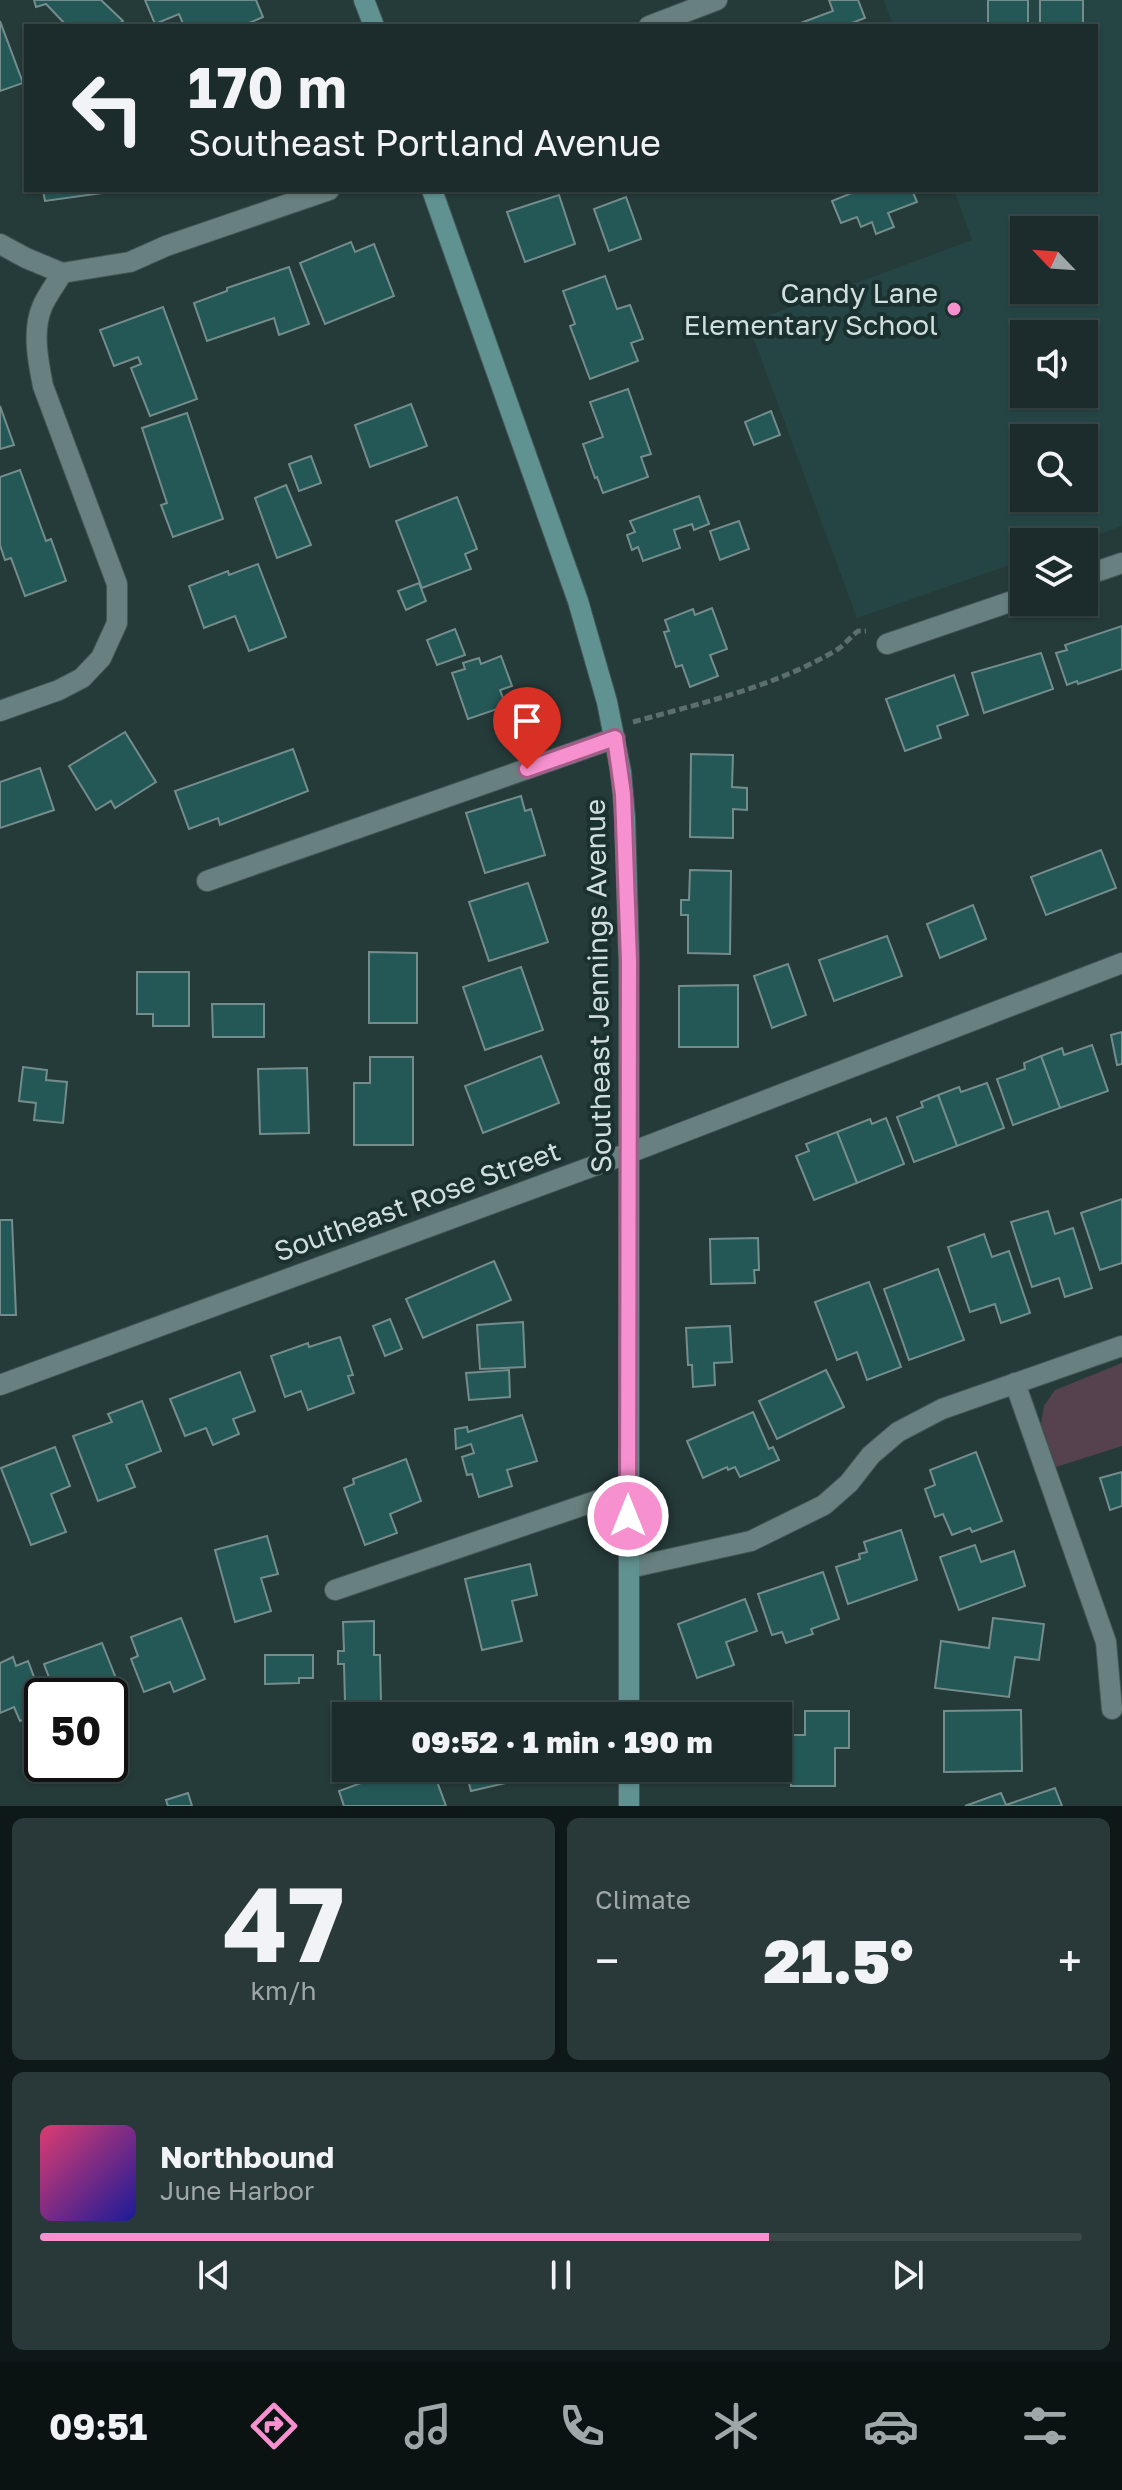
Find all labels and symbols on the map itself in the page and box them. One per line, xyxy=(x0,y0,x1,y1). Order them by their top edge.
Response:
north arrow xyxy=(1010,216,1098,304)
place label: Candy Lane Elementary School xyxy=(684,276,938,341)
marker: Candy Lane Elementary School xyxy=(945,300,963,318)
pin xyxy=(493,687,561,769)
street label: Southeast Jennings Avenue xyxy=(578,799,617,1173)
street label: Southeast Rose Street xyxy=(269,1133,564,1268)
position arrow xyxy=(586,1474,670,1558)
speed limit sign: 50 xyxy=(24,1678,128,1782)

